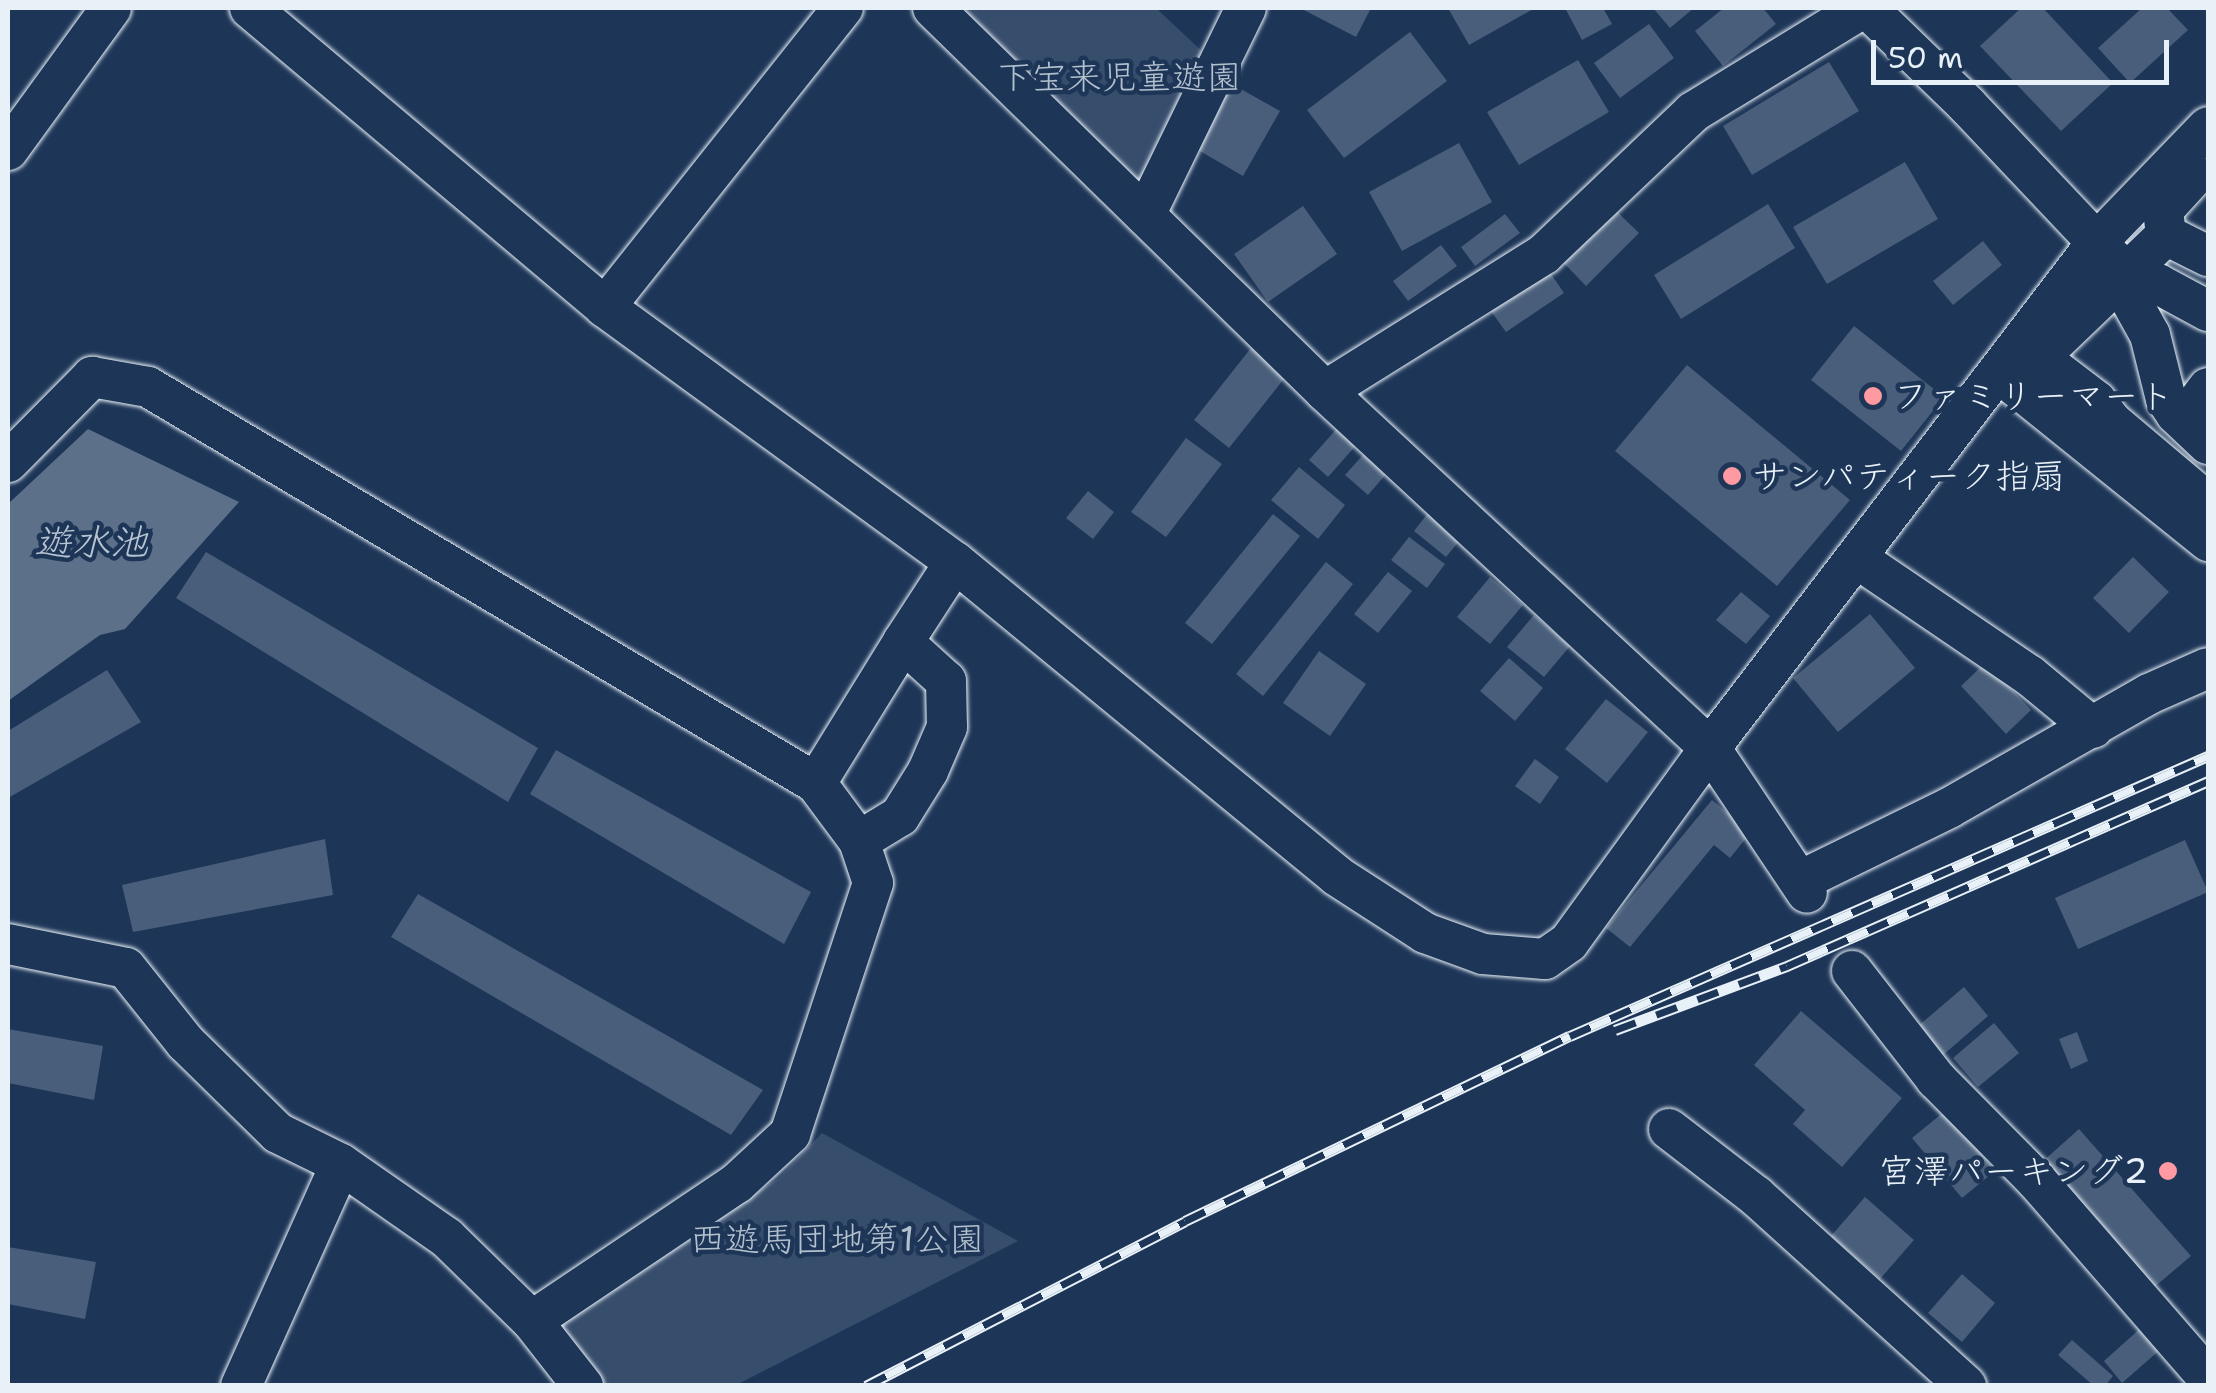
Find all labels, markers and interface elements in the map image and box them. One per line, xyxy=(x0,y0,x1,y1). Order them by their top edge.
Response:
scale bar xyxy=(1876,20,2174,82)
text: 50 m xyxy=(1888,37,1963,78)
park label: 下宝来児童遊園 xyxy=(997,56,1241,98)
place label: ファミリーマート xyxy=(1893,375,2173,417)
marker: ファミリーマート xyxy=(1862,385,1884,407)
place label: サンパティーク指扇 xyxy=(1752,455,2067,497)
marker: サンパティーク指扇 xyxy=(1721,465,1743,487)
water label: 遊水池 xyxy=(34,519,148,565)
place label: 宮澤パーキング2 xyxy=(1879,1150,2148,1192)
marker: 宮澤パーキング2 xyxy=(2157,1160,2179,1182)
park label: 西遊馬団地第1公園 xyxy=(690,1218,984,1260)

